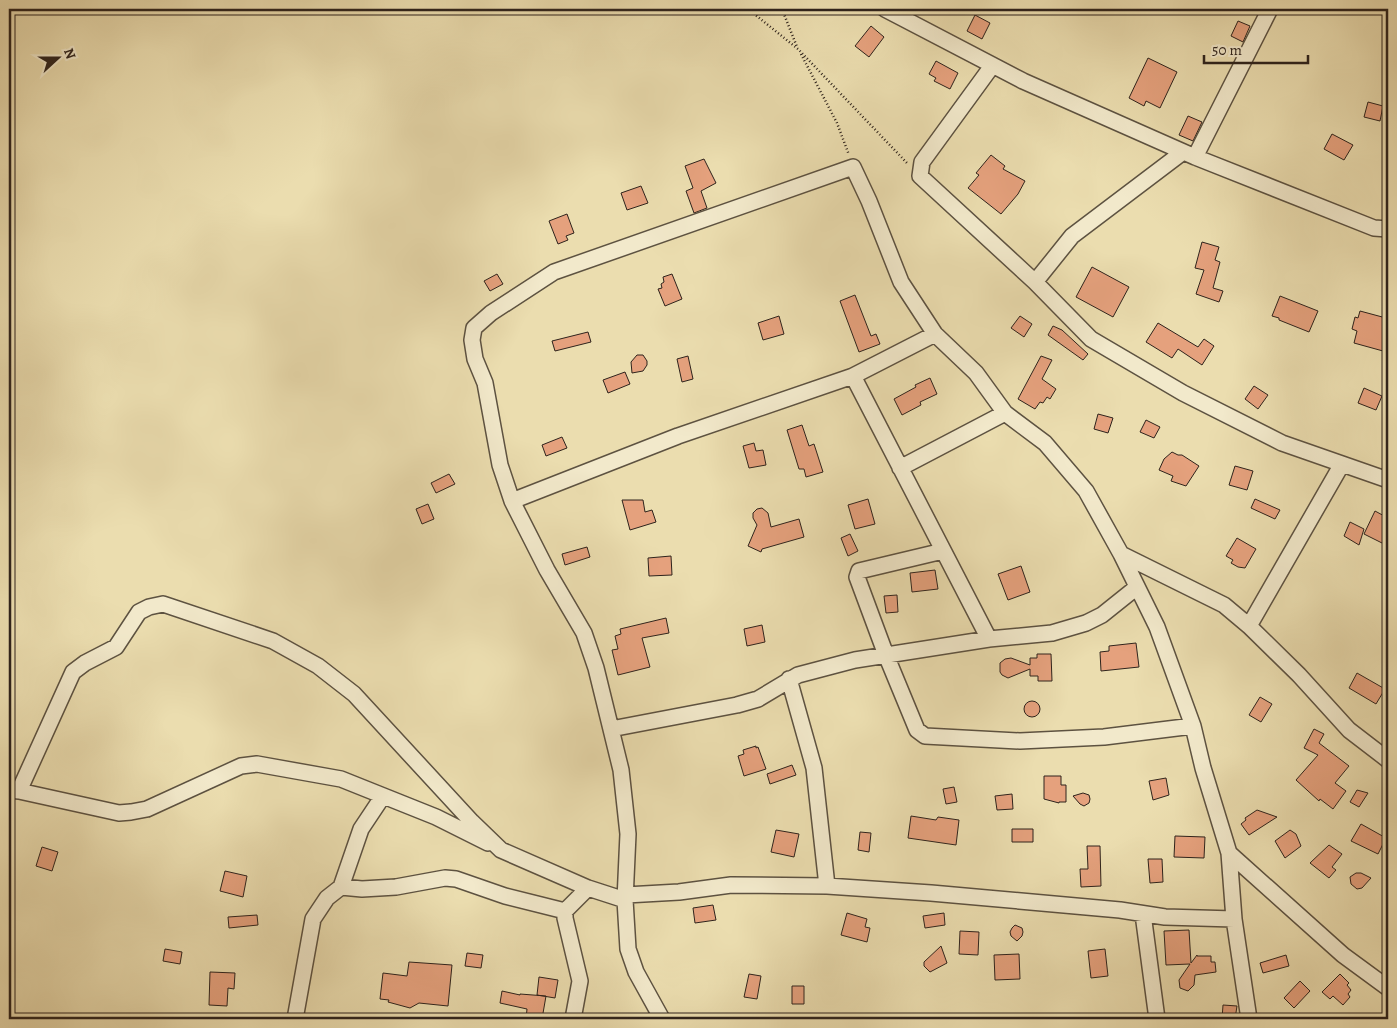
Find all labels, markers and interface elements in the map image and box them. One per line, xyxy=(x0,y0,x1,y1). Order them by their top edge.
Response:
north arrow xyxy=(32,32,82,82)
scale bar xyxy=(1204,32,1308,64)
text: 50 m xyxy=(1212,40,1242,60)
text: N xyxy=(59,45,80,62)

